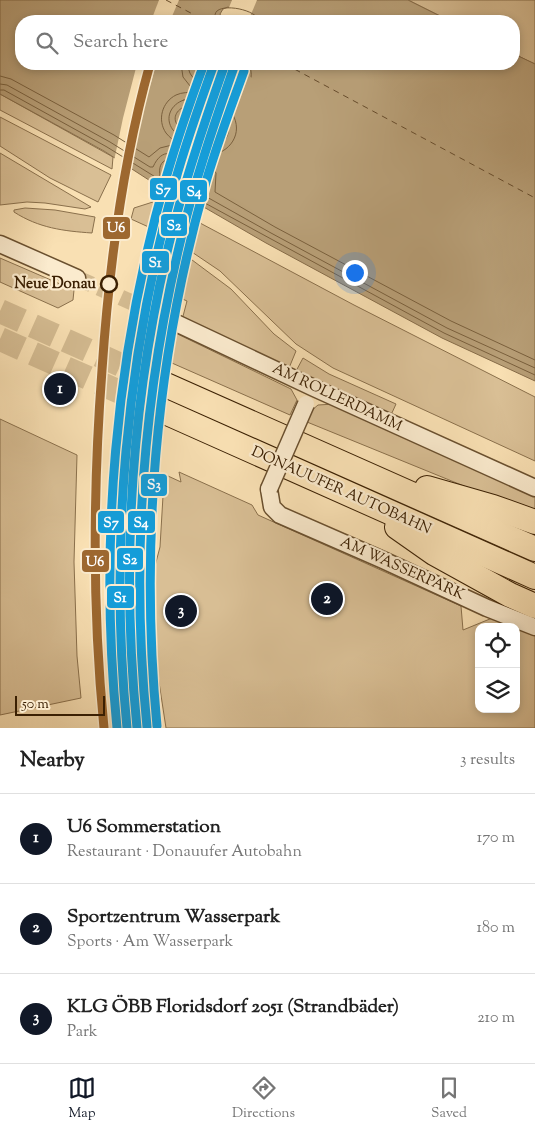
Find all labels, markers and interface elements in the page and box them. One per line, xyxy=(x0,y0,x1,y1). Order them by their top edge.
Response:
search box xyxy=(15,15,520,70)
icon: search xyxy=(33,29,61,57)
text: Search here xyxy=(73,29,168,56)
line badge: S7 xyxy=(149,177,178,201)
line badge: S4 xyxy=(179,179,208,203)
text: S7 xyxy=(155,181,172,201)
text: S4 xyxy=(187,183,202,203)
line badge: S2 xyxy=(160,213,188,237)
line badge: U6 xyxy=(102,216,131,240)
text: S2 xyxy=(167,217,182,237)
text: U6 xyxy=(107,219,125,239)
line badge: S1 xyxy=(141,250,170,274)
text: S1 xyxy=(148,254,162,274)
your location xyxy=(342,260,368,286)
place label: Neue Donau xyxy=(14,274,96,295)
marker: Neue Donau xyxy=(100,275,118,293)
street label: AM ROLLERDAMM xyxy=(269,359,406,437)
pin: 1 xyxy=(44,370,76,408)
street label: DONAUUFER AUTOBAHN xyxy=(248,442,434,540)
line badge: S3 xyxy=(140,473,168,497)
text: S3 xyxy=(147,476,161,496)
line badge: S7 xyxy=(97,510,125,534)
line badge: S4 xyxy=(127,510,156,534)
text: S7 xyxy=(103,514,120,534)
text: S4 xyxy=(134,514,149,534)
street label: AM WASSERPARK xyxy=(336,532,468,606)
line badge: S2 xyxy=(116,547,144,571)
line badge: U6 xyxy=(81,549,110,573)
text: S2 xyxy=(123,551,138,571)
text: U6 xyxy=(86,553,104,573)
pin: 2 xyxy=(311,580,343,618)
line badge: S1 xyxy=(106,585,135,609)
text: S1 xyxy=(113,589,127,609)
pin: 3 xyxy=(165,592,197,630)
map controls xyxy=(475,623,520,713)
button: locate xyxy=(475,623,520,668)
button: layers xyxy=(475,668,520,713)
scale bar xyxy=(15,693,105,716)
text: 50 m xyxy=(22,695,49,715)
text: Nearby xyxy=(20,746,85,776)
text: 3 results xyxy=(460,749,515,772)
text: U6 Sommerstation xyxy=(67,814,221,841)
text: 1 xyxy=(33,827,39,850)
text: 170 m xyxy=(477,827,515,850)
text: Restaurant · Donauufer Autobahn xyxy=(67,841,302,864)
text: Sportzentrum Wasserpark xyxy=(67,904,280,931)
text: 2 xyxy=(32,917,40,940)
text: 180 m xyxy=(476,917,515,940)
text: Sports · Am Wasserpark xyxy=(67,931,233,954)
text: KLG ÖBB Floridsdorf 2051 (Strandbäder) xyxy=(67,994,399,1021)
text: 3 xyxy=(33,1007,39,1030)
text: 210 m xyxy=(477,1007,515,1030)
text: Park xyxy=(67,1021,98,1044)
tab: Map xyxy=(68,1074,96,1124)
tab: Directions xyxy=(232,1074,295,1124)
tab: Saved xyxy=(431,1074,467,1124)

